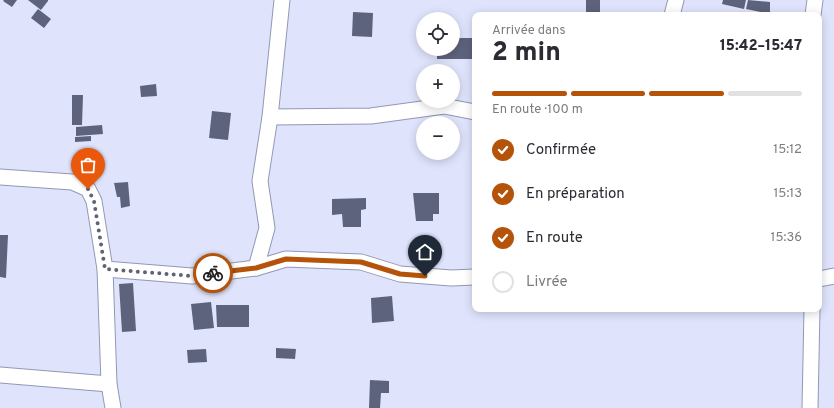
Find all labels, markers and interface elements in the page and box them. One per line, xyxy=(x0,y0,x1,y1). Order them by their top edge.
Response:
map controls xyxy=(416,12,460,160)
button: locate xyxy=(416,12,460,56)
text: Arrivée dans xyxy=(492,23,565,39)
text: 2 min xyxy=(492,37,561,70)
text: 15:42–15:47 xyxy=(720,37,802,56)
button: + xyxy=(416,64,460,108)
text: En route · 100 m xyxy=(492,102,583,118)
button: − xyxy=(416,116,460,160)
icon: check xyxy=(492,139,514,161)
text: Confirmée xyxy=(526,141,596,160)
text: 15:12 xyxy=(773,142,802,158)
pin xyxy=(71,148,105,189)
icon: bag xyxy=(77,154,99,176)
icon: check xyxy=(492,183,514,205)
text: En préparation xyxy=(526,185,625,204)
text: 15:13 xyxy=(773,186,802,202)
icon: check xyxy=(492,227,514,249)
text: En route xyxy=(526,229,583,248)
text: 15:36 xyxy=(771,230,802,246)
pin xyxy=(408,235,442,276)
icon: home xyxy=(414,241,436,263)
courier xyxy=(193,253,233,293)
icon: bike xyxy=(202,262,224,284)
text: Livrée xyxy=(526,273,568,292)

